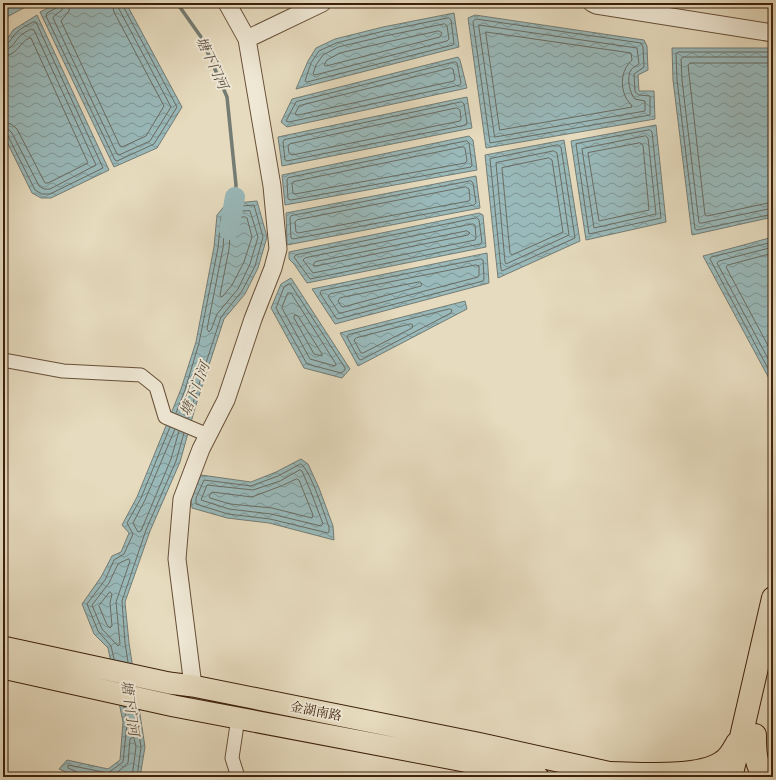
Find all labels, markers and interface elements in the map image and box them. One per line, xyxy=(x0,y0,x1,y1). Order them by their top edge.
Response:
water label: 塘下门河 xyxy=(192,34,233,95)
water label: 塘下门河 xyxy=(177,357,214,418)
water label: 塘下门河 xyxy=(118,679,143,740)
street label: 金湖南路 xyxy=(289,699,343,723)

